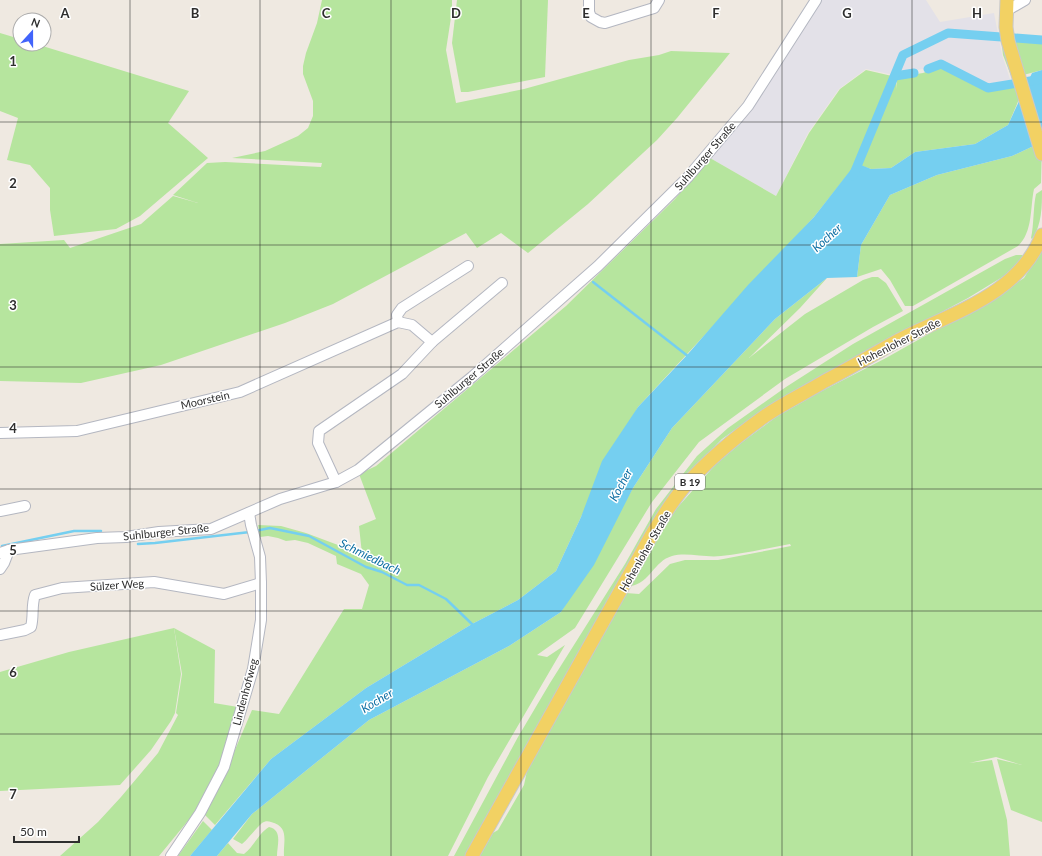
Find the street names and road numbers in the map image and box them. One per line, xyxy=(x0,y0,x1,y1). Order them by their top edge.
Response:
street label: Suhlburger Straße xyxy=(671,119,738,192)
street label: Hohenloher Straße xyxy=(855,315,943,368)
street label: Suhlburger Straße xyxy=(431,345,506,410)
street label: Moorstein xyxy=(179,388,231,411)
road number: B 19 xyxy=(675,474,705,490)
street label: Hohenloher Straße xyxy=(616,508,673,593)
street label: Suhlburger Straße xyxy=(122,521,210,542)
street label: Sülzer Weg xyxy=(90,576,145,593)
street label: Lindenhofweg xyxy=(229,657,260,727)

